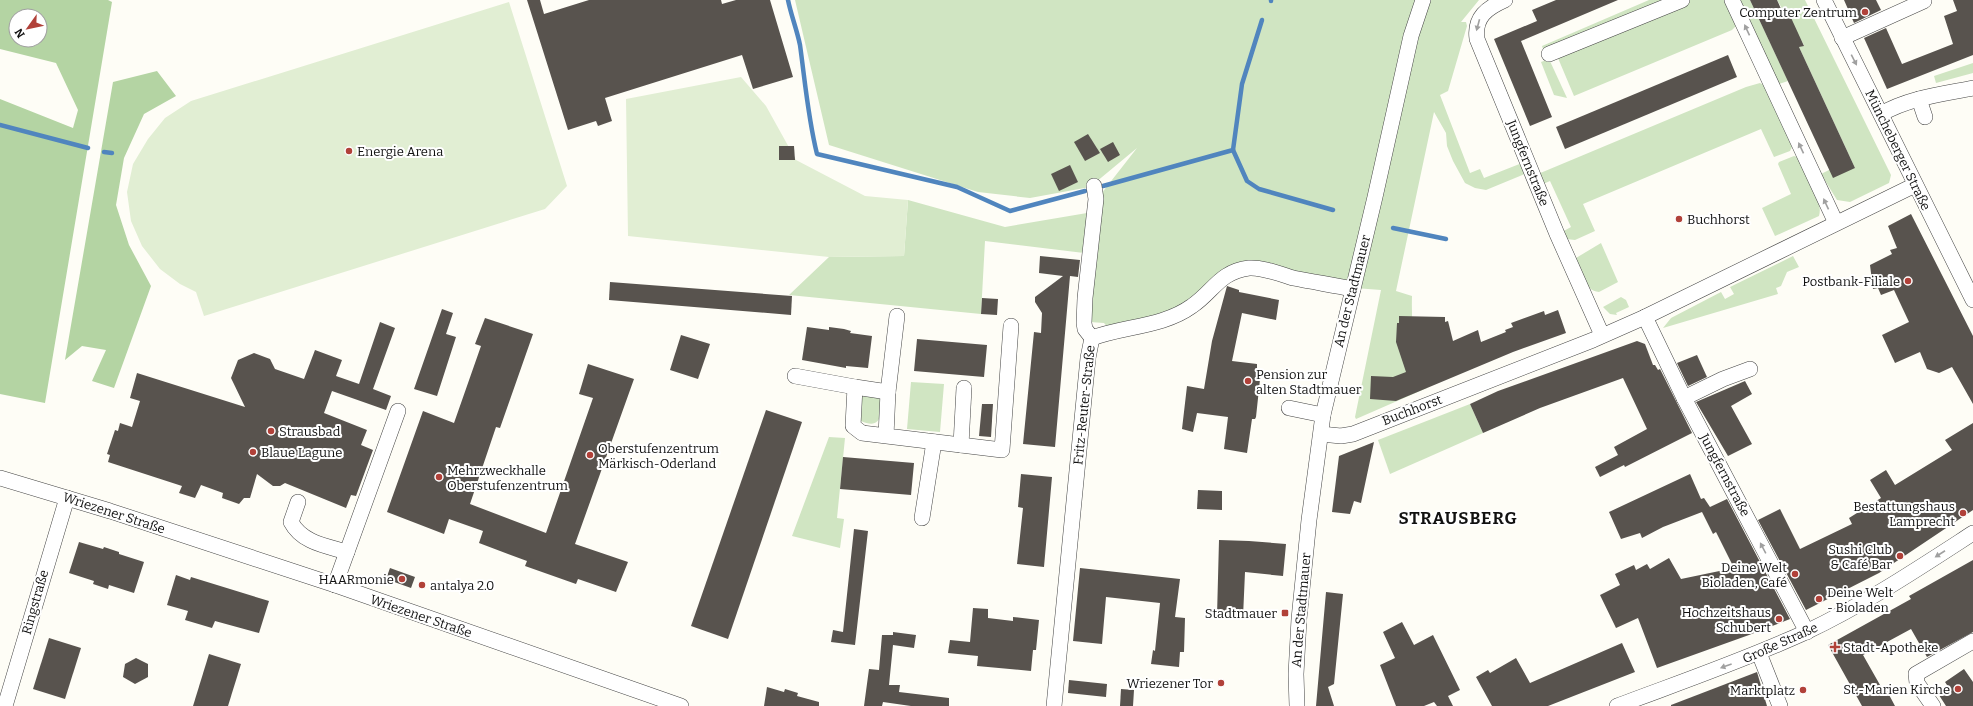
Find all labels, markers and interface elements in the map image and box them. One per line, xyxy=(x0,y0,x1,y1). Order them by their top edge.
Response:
place label: Computer Zentrum xyxy=(1739,5,1858,20)
marker: Computer Zentrum xyxy=(1860,7,1870,17)
north arrow xyxy=(8,8,48,48)
one-way arrow xyxy=(1475,19,1481,31)
one-way arrow xyxy=(1743,24,1749,36)
text: N xyxy=(12,26,28,40)
one-way arrow xyxy=(1851,54,1857,66)
street label: Müncheberger Straße xyxy=(1862,87,1934,213)
street label: Jungfernstraße xyxy=(1504,117,1552,208)
one-way arrow xyxy=(1798,143,1804,154)
place label: Energie Arena xyxy=(357,144,443,159)
marker: Energie Arena xyxy=(344,146,354,156)
one-way arrow xyxy=(1823,198,1829,209)
place label: Buchhorst xyxy=(1687,212,1750,227)
marker: Buchhorst xyxy=(1674,214,1684,224)
street label: An der Stadtmauer xyxy=(1331,233,1373,349)
place label: Postbank-Filiale xyxy=(1802,274,1900,289)
marker: Postbank-Filiale xyxy=(1903,276,1913,286)
street label: Fritz-Reuter-Straße xyxy=(1070,344,1098,466)
place label: Pension zur alten Stadtmauer xyxy=(1256,367,1362,397)
marker: Pension zur alten Stadtmauer xyxy=(1243,376,1253,386)
street label: Buchhorst xyxy=(1380,392,1444,428)
place label: Strausbad xyxy=(279,424,341,439)
marker: Strausbad xyxy=(266,426,276,436)
street label: Jungfernstraße xyxy=(1696,430,1753,519)
place label: Oberstufenzentrum Märkisch-Oderland xyxy=(598,441,720,471)
place label: Blaue Lagune xyxy=(261,445,342,460)
marker: Blaue Lagune xyxy=(248,447,258,457)
marker: Oberstufenzentrum Märkisch-Oderland xyxy=(585,450,595,460)
place label: Mehrzweckhalle Oberstufenzentrum xyxy=(447,463,569,493)
marker: Mehrzweckhalle Oberstufenzentrum xyxy=(434,472,444,482)
street label: Wriezener Straße xyxy=(61,489,167,537)
place label: Bestattungshaus Lamprecht xyxy=(1853,499,1955,529)
district label: STRAUSBERG xyxy=(1398,508,1518,529)
marker: Bestattungshaus Lamprecht xyxy=(1958,508,1968,518)
one-way arrow xyxy=(1759,542,1766,553)
place label: Sushi Club & Café Bar xyxy=(1828,542,1892,572)
one-way arrow xyxy=(1935,550,1946,558)
marker: Sushi Club & Café Bar xyxy=(1895,551,1905,561)
street label: An der Stadtmauer xyxy=(1289,552,1314,668)
place label: Deine Welt Bioladen, Café xyxy=(1701,560,1787,590)
street label: Ringstraße xyxy=(19,568,51,636)
marker: Deine Welt Bioladen, Café xyxy=(1790,569,1800,579)
place label: HAARmonie xyxy=(318,572,394,587)
marker: HAARmonie xyxy=(397,574,407,584)
place label: antalya 2.0 xyxy=(430,578,494,593)
marker: antalya 2.0 xyxy=(417,580,427,590)
place label: Deine Welt - Bioladen xyxy=(1827,585,1893,615)
street label: Wriezener Straße xyxy=(368,592,474,640)
marker: Deine Welt - Bioladen xyxy=(1814,594,1824,604)
place label: Hochzeitshaus Schubert xyxy=(1681,605,1771,635)
place label: Stadtmauer xyxy=(1205,606,1277,621)
marker: Stadtmauer xyxy=(1280,608,1290,618)
marker: Hochzeitshaus Schubert xyxy=(1774,614,1784,624)
street label: Große Straße xyxy=(1740,620,1820,666)
place label: Stadt-Apotheke xyxy=(1843,640,1938,655)
marker: Stadt-Apotheke xyxy=(1830,642,1840,652)
one-way arrow xyxy=(1720,663,1732,669)
place label: Wriezener Tor xyxy=(1126,676,1213,691)
marker: Wriezener Tor xyxy=(1216,678,1226,688)
place label: St.-Marien Kirche xyxy=(1843,682,1950,697)
place label: Marktplatz xyxy=(1730,683,1795,698)
marker: St.-Marien Kirche xyxy=(1953,684,1963,694)
marker: Marktplatz xyxy=(1798,685,1808,695)

